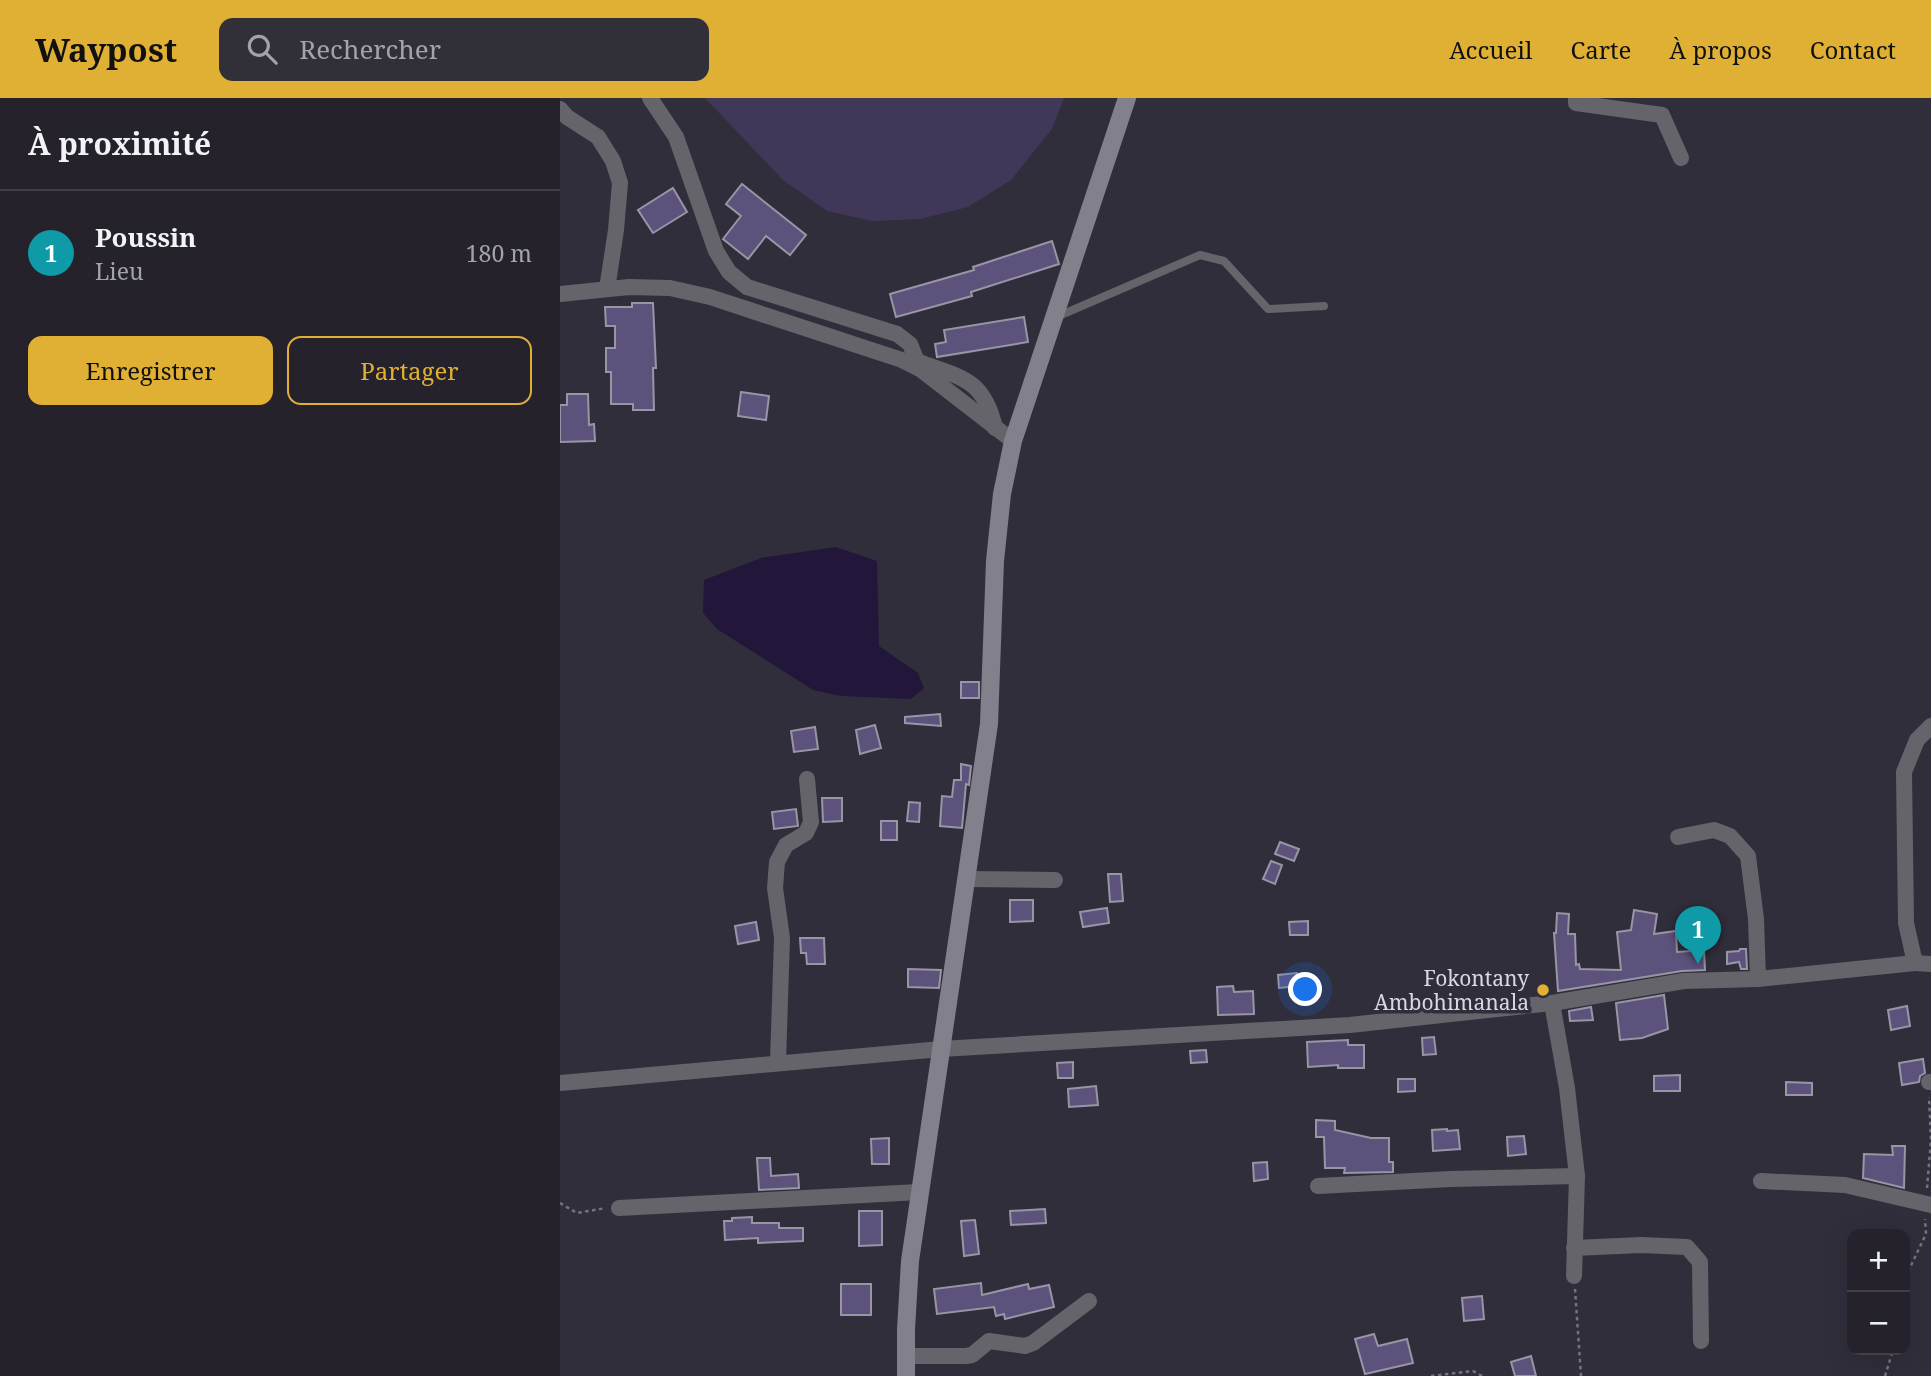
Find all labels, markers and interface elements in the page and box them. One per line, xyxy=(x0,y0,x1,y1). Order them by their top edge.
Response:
search box xyxy=(219,18,709,81)
text: Waypost xyxy=(35,27,177,72)
icon: search xyxy=(243,30,281,68)
text: Rechercher xyxy=(299,31,441,67)
text: Accueil xyxy=(1449,33,1532,66)
text: Carte xyxy=(1570,33,1631,66)
text: À propos xyxy=(1669,33,1772,66)
text: Contact xyxy=(1810,33,1896,66)
text: À proximité xyxy=(28,123,211,164)
text: Poussin xyxy=(95,219,196,255)
text: 1 xyxy=(45,237,58,269)
text: 180 m xyxy=(466,237,532,269)
text: Lieu xyxy=(95,255,144,287)
button: Enregistrer xyxy=(28,336,273,405)
button: Partager xyxy=(287,336,532,405)
pin: 1 xyxy=(1675,906,1721,964)
place label: Fokontany Ambohimanala xyxy=(1374,964,1529,1016)
your location xyxy=(1288,972,1322,1006)
marker: Fokontany Ambohimanala xyxy=(1535,982,1551,998)
map controls xyxy=(1847,1229,1910,1355)
button: + xyxy=(1847,1229,1910,1292)
button: − xyxy=(1847,1292,1910,1355)

